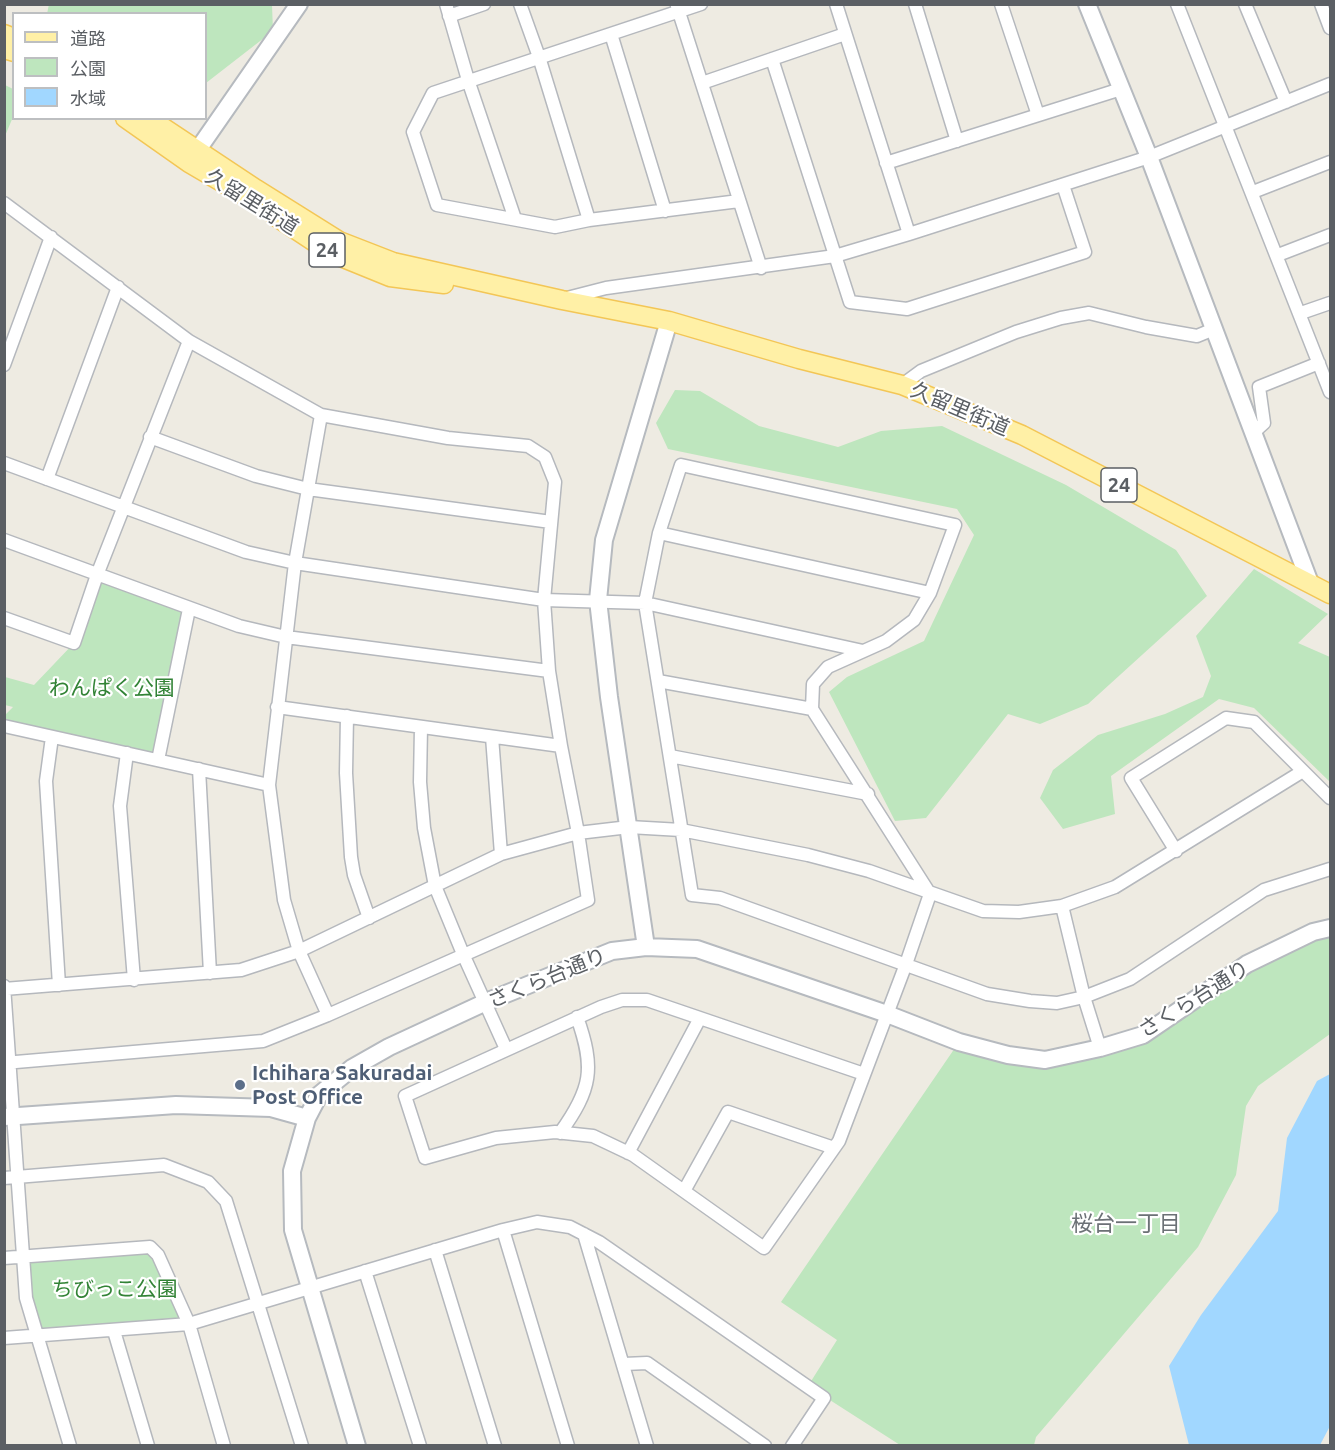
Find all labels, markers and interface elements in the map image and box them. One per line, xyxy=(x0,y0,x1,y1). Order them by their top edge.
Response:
legend xyxy=(12,12,207,120)
text: 道路 xyxy=(70,28,106,48)
text: 公園 xyxy=(70,58,106,78)
text: 水域 xyxy=(70,88,106,108)
street label: 久留里街道 xyxy=(201,163,303,241)
road number: 24 xyxy=(309,233,345,267)
street label: 久留里街道 xyxy=(907,377,1013,441)
road number: 24 xyxy=(1101,468,1137,502)
park label: わんぱく公園 xyxy=(49,675,175,701)
street label: さくら台通り xyxy=(484,943,610,1013)
street label: さくら台通り xyxy=(1134,955,1254,1043)
place label: Ichihara Sakuradai Post Office xyxy=(252,1060,432,1110)
marker: Ichihara Sakuradai Post Office xyxy=(233,1078,247,1092)
district label: 桜台一丁目 xyxy=(1071,1211,1181,1237)
park label: ちびっこ公園 xyxy=(52,1276,178,1302)

